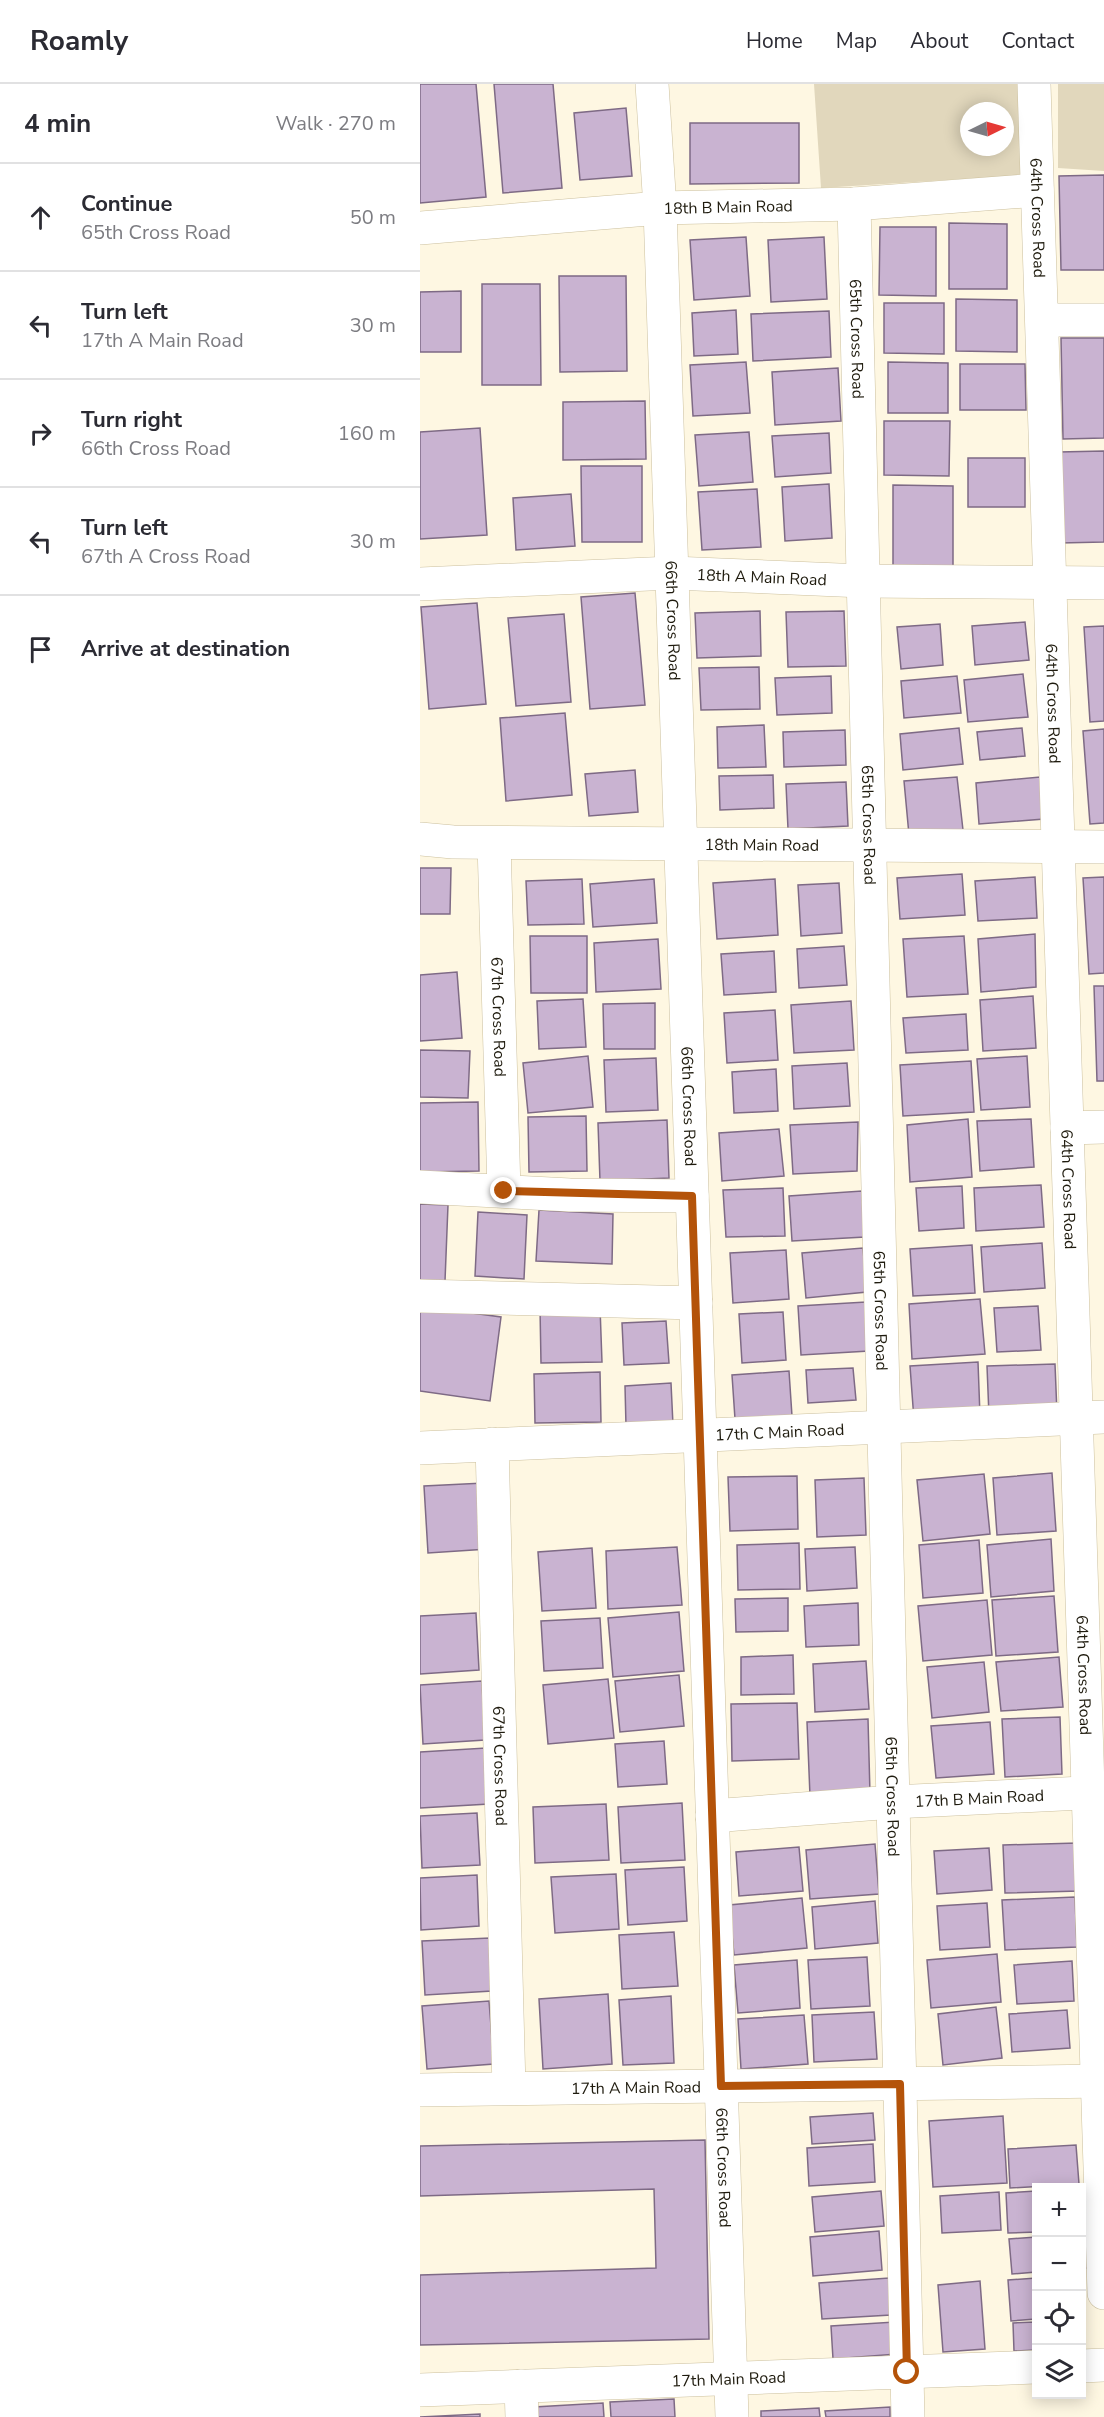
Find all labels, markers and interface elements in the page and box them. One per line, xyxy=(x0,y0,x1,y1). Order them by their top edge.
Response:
text: Roamly xyxy=(30,22,128,60)
text: Home xyxy=(746,27,803,55)
text: Map xyxy=(836,27,877,55)
text: About xyxy=(910,27,968,55)
text: Contact xyxy=(1001,27,1074,55)
north arrow xyxy=(960,102,1014,156)
text: 4 min xyxy=(24,106,91,141)
text: Walk · 270 m xyxy=(276,110,396,137)
street label: 64th Cross Road xyxy=(1024,158,1050,278)
text: Continue xyxy=(81,189,172,219)
street label: 18th B Main Road xyxy=(663,195,793,220)
icon: ahead xyxy=(24,201,57,234)
text: 50 m xyxy=(350,204,396,231)
text: 65th Cross Road xyxy=(81,219,231,246)
street label: 65th Cross Road xyxy=(844,279,869,399)
text: Turn left xyxy=(81,297,168,327)
icon: left xyxy=(24,309,57,342)
text: 30 m xyxy=(350,312,396,339)
text: 17th A Main Road xyxy=(81,327,244,354)
text: Turn right xyxy=(81,405,182,435)
icon: right xyxy=(24,417,57,450)
text: 160 m xyxy=(338,420,396,447)
text: 66th Cross Road xyxy=(81,435,231,462)
text: Turn left xyxy=(81,513,168,543)
icon: left xyxy=(24,525,57,558)
text: 30 m xyxy=(350,528,396,555)
text: 67th A Cross Road xyxy=(81,543,251,570)
street label: 66th Cross Road xyxy=(659,560,685,681)
street label: 18th A Main Road xyxy=(696,564,827,591)
icon: arrive xyxy=(24,633,57,666)
text: Arrive at destination xyxy=(81,634,290,664)
street label: 64th Cross Road xyxy=(1040,643,1066,764)
street label: 65th Cross Road xyxy=(856,765,881,885)
street label: 18th Main Road xyxy=(705,834,819,857)
street label: 67th Cross Road xyxy=(485,957,511,1077)
street label: 66th Cross Road xyxy=(675,1046,701,1167)
street label: 64th Cross Road xyxy=(1055,1129,1081,1250)
route end xyxy=(490,1177,516,1203)
street label: 65th Cross Road xyxy=(868,1250,892,1371)
street label: 17th C Main Road xyxy=(715,1419,845,1447)
street label: 64th Cross Road xyxy=(1071,1615,1096,1736)
street label: 67th Cross Road xyxy=(487,1706,512,1826)
street label: 65th Cross Road xyxy=(879,1736,904,1857)
street label: 17th B Main Road xyxy=(914,1785,1045,1813)
street label: 17th A Main Road xyxy=(571,2076,701,2100)
street label: 66th Cross Road xyxy=(710,2107,736,2228)
map controls xyxy=(1032,2183,1086,2399)
button: + xyxy=(1032,2183,1086,2237)
button: − xyxy=(1032,2237,1086,2291)
button: locate xyxy=(1032,2291,1086,2345)
button: layers xyxy=(1032,2345,1086,2399)
route start xyxy=(893,2358,919,2384)
street label: 17th Main Road xyxy=(671,2366,786,2393)

